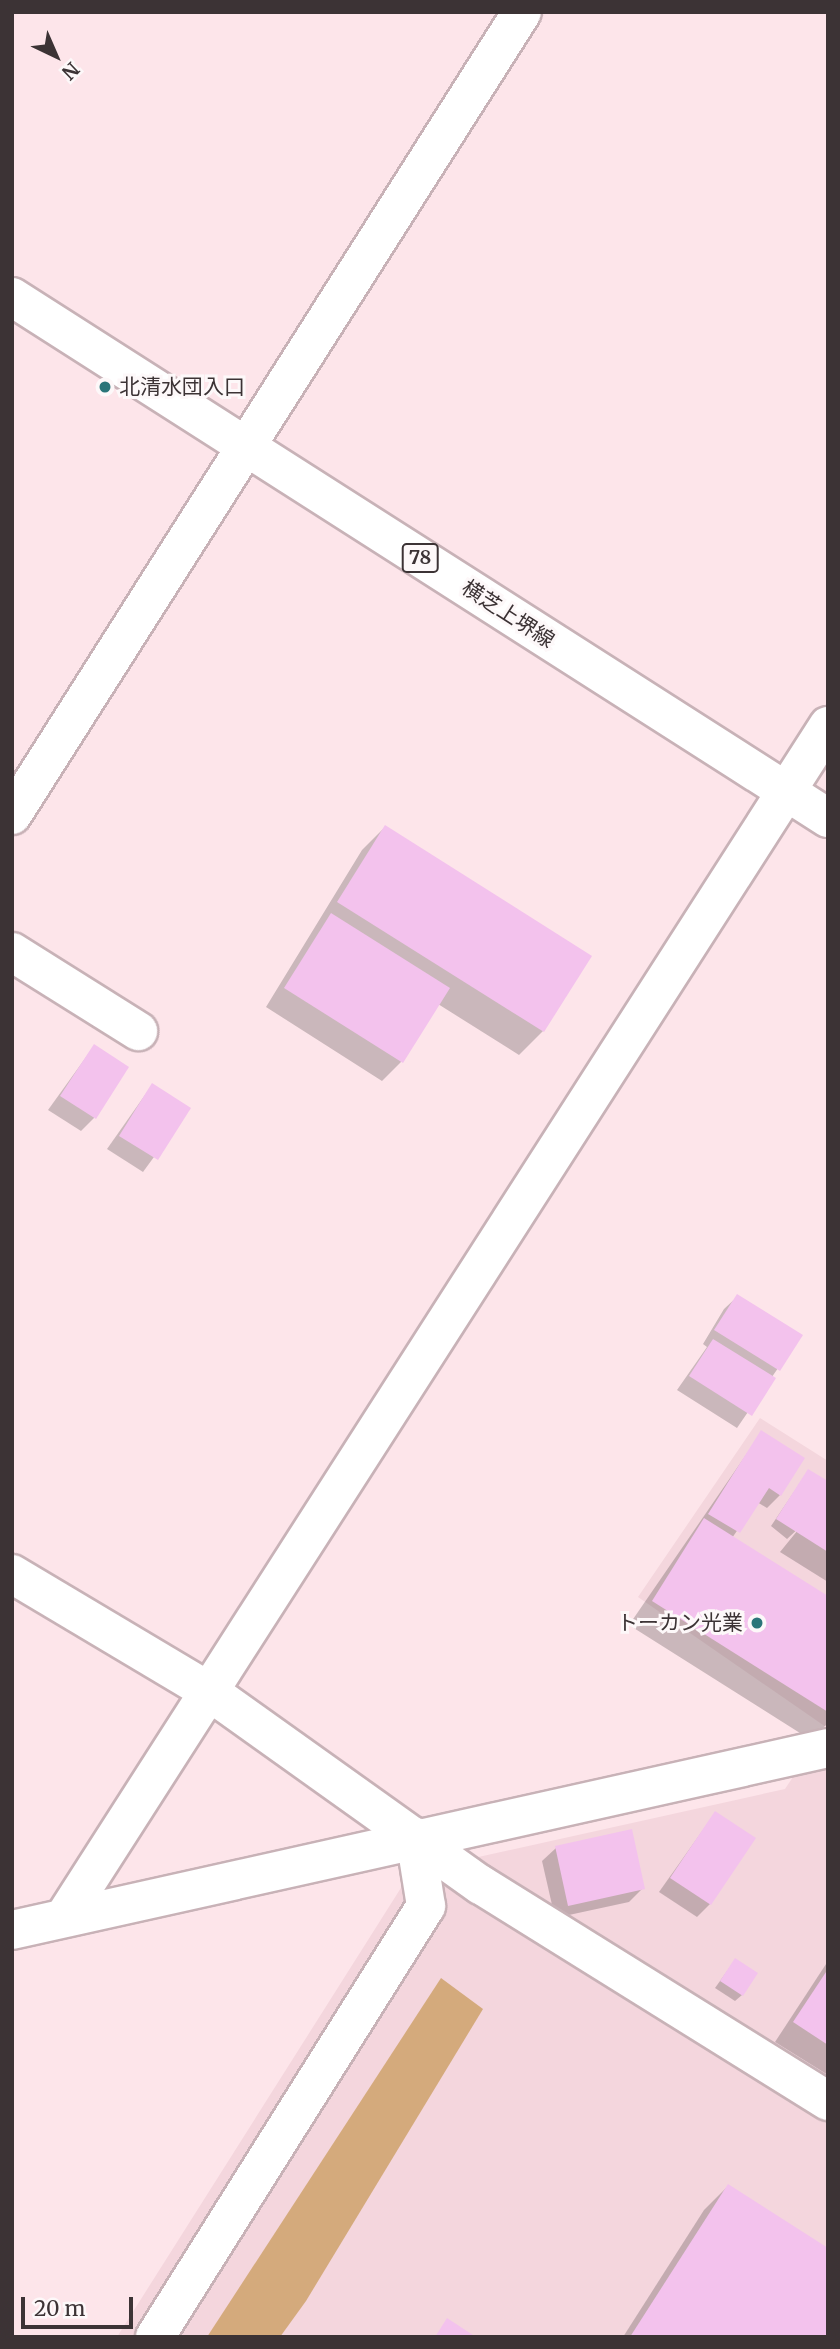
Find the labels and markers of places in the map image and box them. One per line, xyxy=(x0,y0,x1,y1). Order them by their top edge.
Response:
place label: 北清水団入口 xyxy=(119,374,245,400)
marker: 北清水団入口 xyxy=(97,379,113,395)
place label: トーカン光業 xyxy=(617,1610,743,1636)
marker: トーカン光業 xyxy=(749,1615,765,1631)

